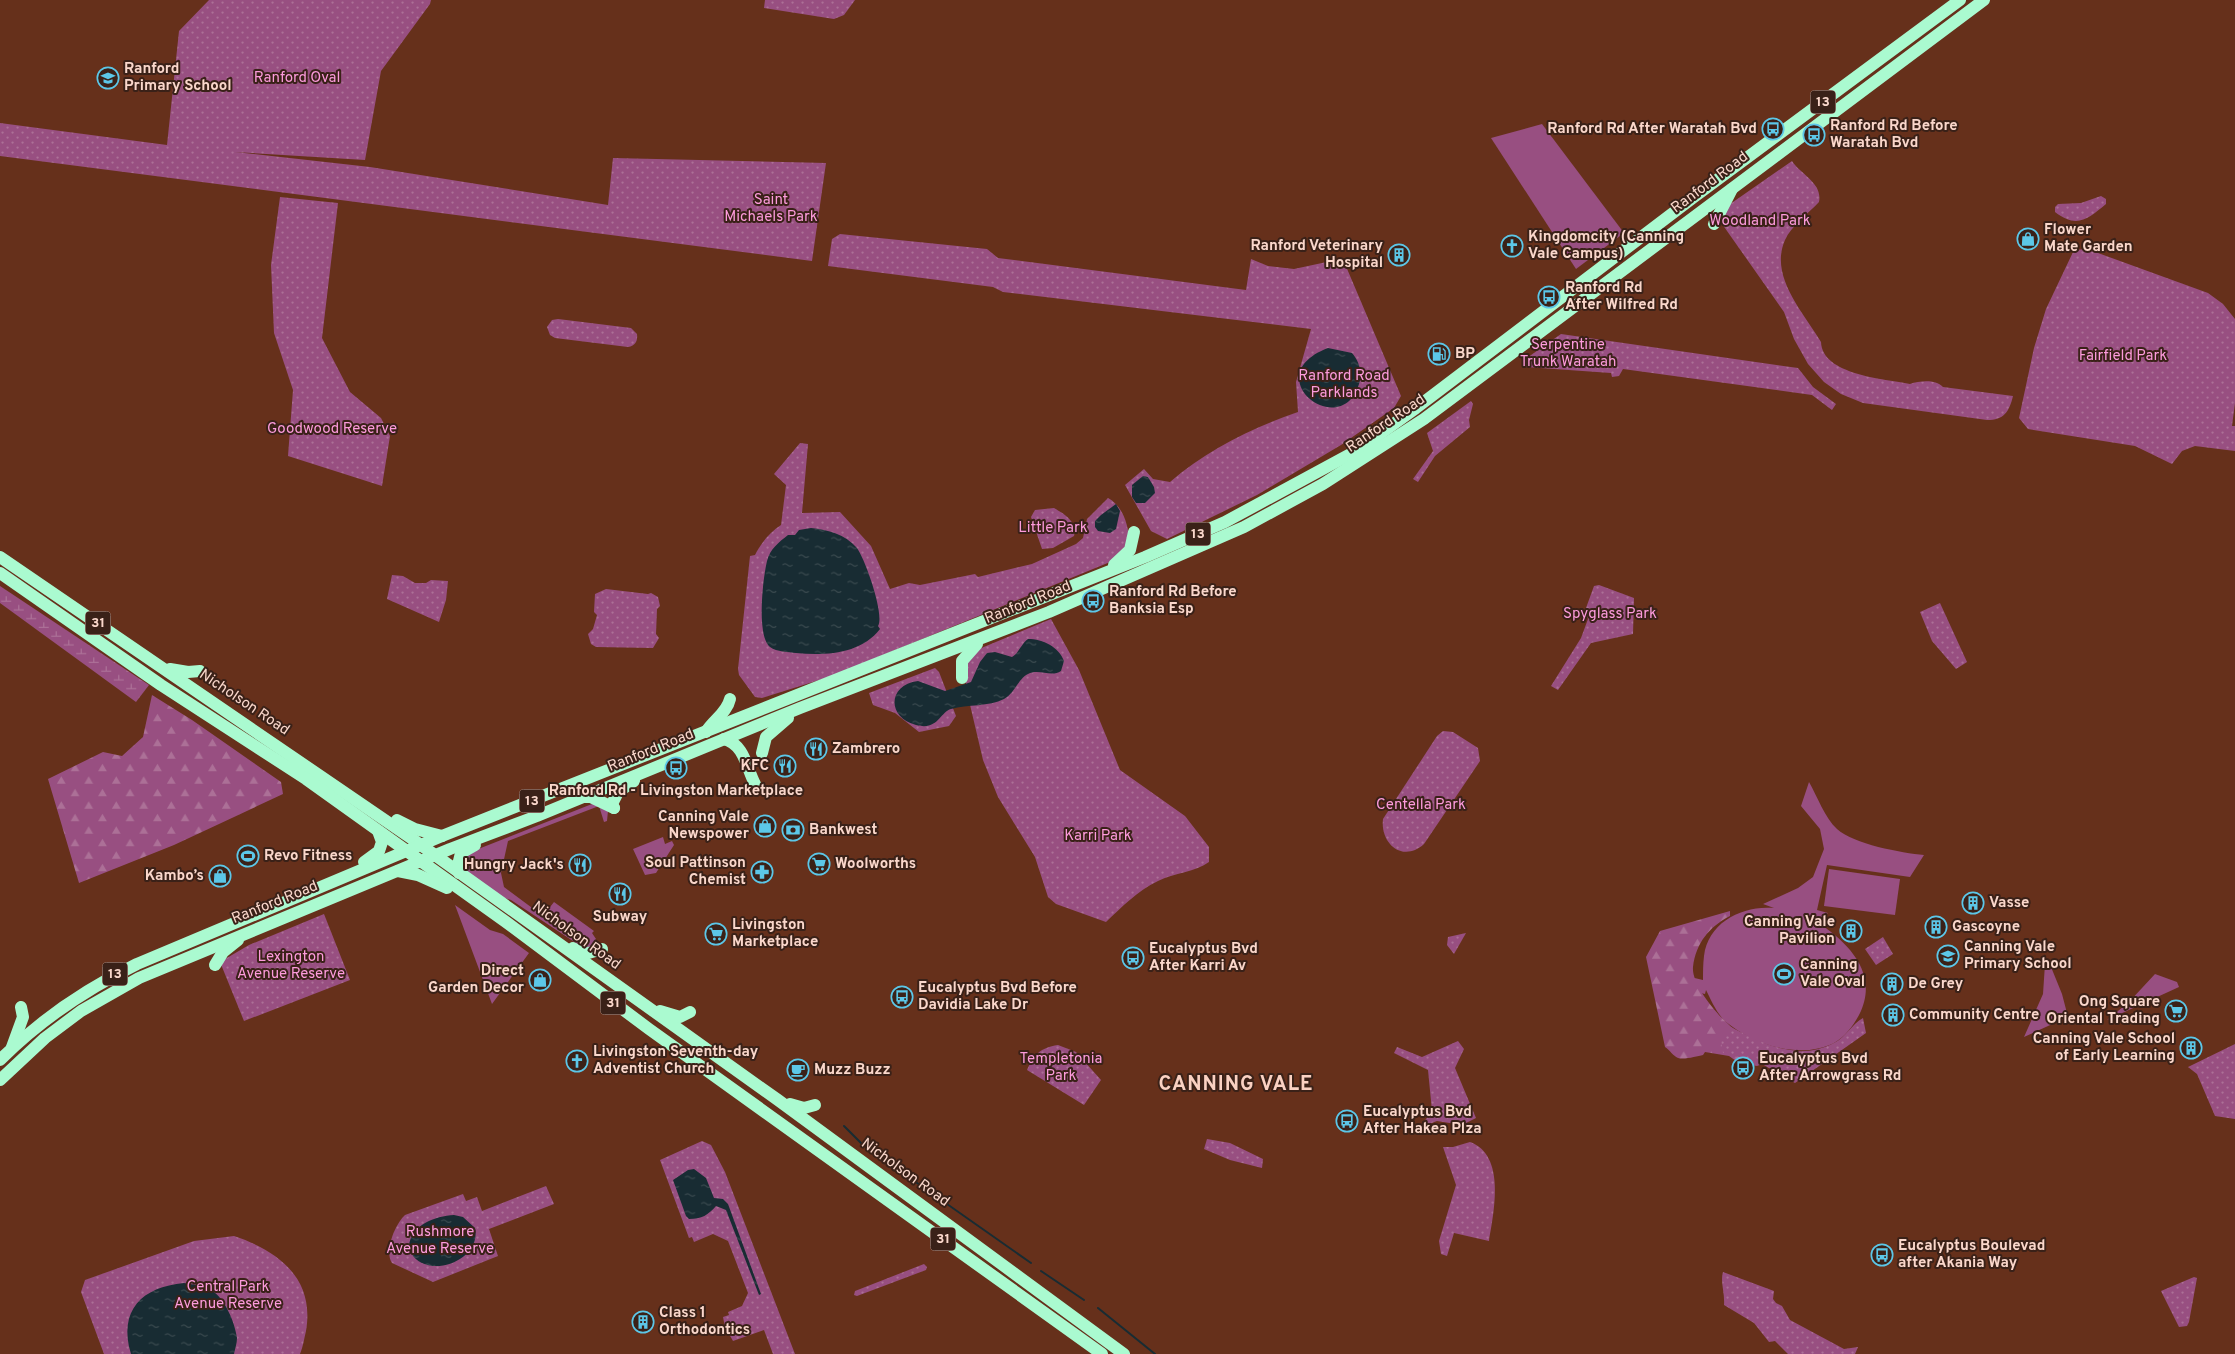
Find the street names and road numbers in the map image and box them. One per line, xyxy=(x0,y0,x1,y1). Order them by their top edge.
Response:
road number: 13 xyxy=(1810,90,1836,114)
street label: Ranford Road xyxy=(1668,148,1752,218)
street label: Ranford Road xyxy=(1343,391,1429,457)
road number: 13 xyxy=(1186,522,1210,546)
street label: Ranford Road xyxy=(982,577,1074,629)
road number: 31 xyxy=(86,612,110,634)
street label: Nicholson Road xyxy=(195,666,293,740)
street label: Ranford Road xyxy=(605,725,697,777)
road number: 13 xyxy=(520,789,544,812)
street label: Ranford Road xyxy=(229,877,321,929)
street label: Nicholson Road xyxy=(528,898,624,974)
road number: 13 xyxy=(102,962,128,986)
road number: 31 xyxy=(600,991,626,1014)
street label: Nicholson Road xyxy=(857,1135,953,1211)
road number: 31 xyxy=(930,1228,956,1250)

